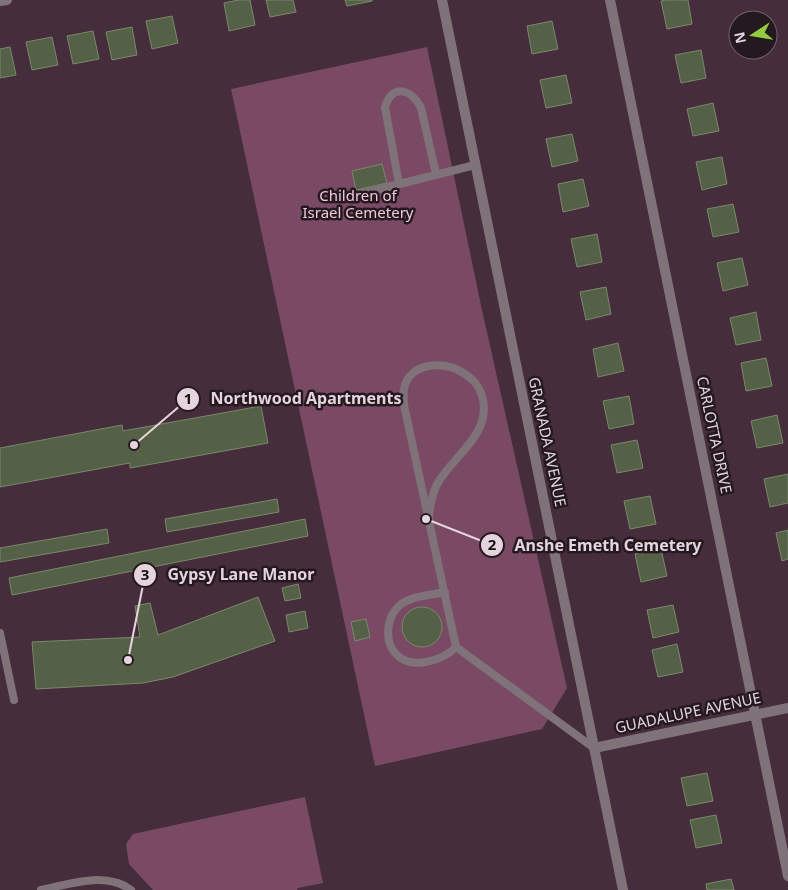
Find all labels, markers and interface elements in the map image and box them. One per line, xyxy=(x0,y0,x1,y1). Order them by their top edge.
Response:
north arrow xyxy=(728,10,778,60)
text: N xyxy=(729,30,750,45)
park label: Children of Israel Cemetery xyxy=(303,185,414,222)
street label: CARLOTTA DRIVE xyxy=(693,374,737,495)
street label: GRANADA AVENUE xyxy=(524,375,571,508)
callout: Northwood Apartments xyxy=(176,383,411,414)
text: Northwood Apartments xyxy=(211,387,401,409)
text: 1 xyxy=(184,388,192,408)
callout: Anshe Emeth Cemetery xyxy=(479,530,711,561)
text: 2 xyxy=(488,534,497,554)
text: Anshe Emeth Cemetery xyxy=(515,534,702,556)
callout: Gypsy Lane Manor xyxy=(132,559,324,590)
text: Gypsy Lane Manor xyxy=(167,563,315,585)
text: 3 xyxy=(141,564,149,584)
street label: GUADALUPE AVENUE xyxy=(613,687,763,737)

